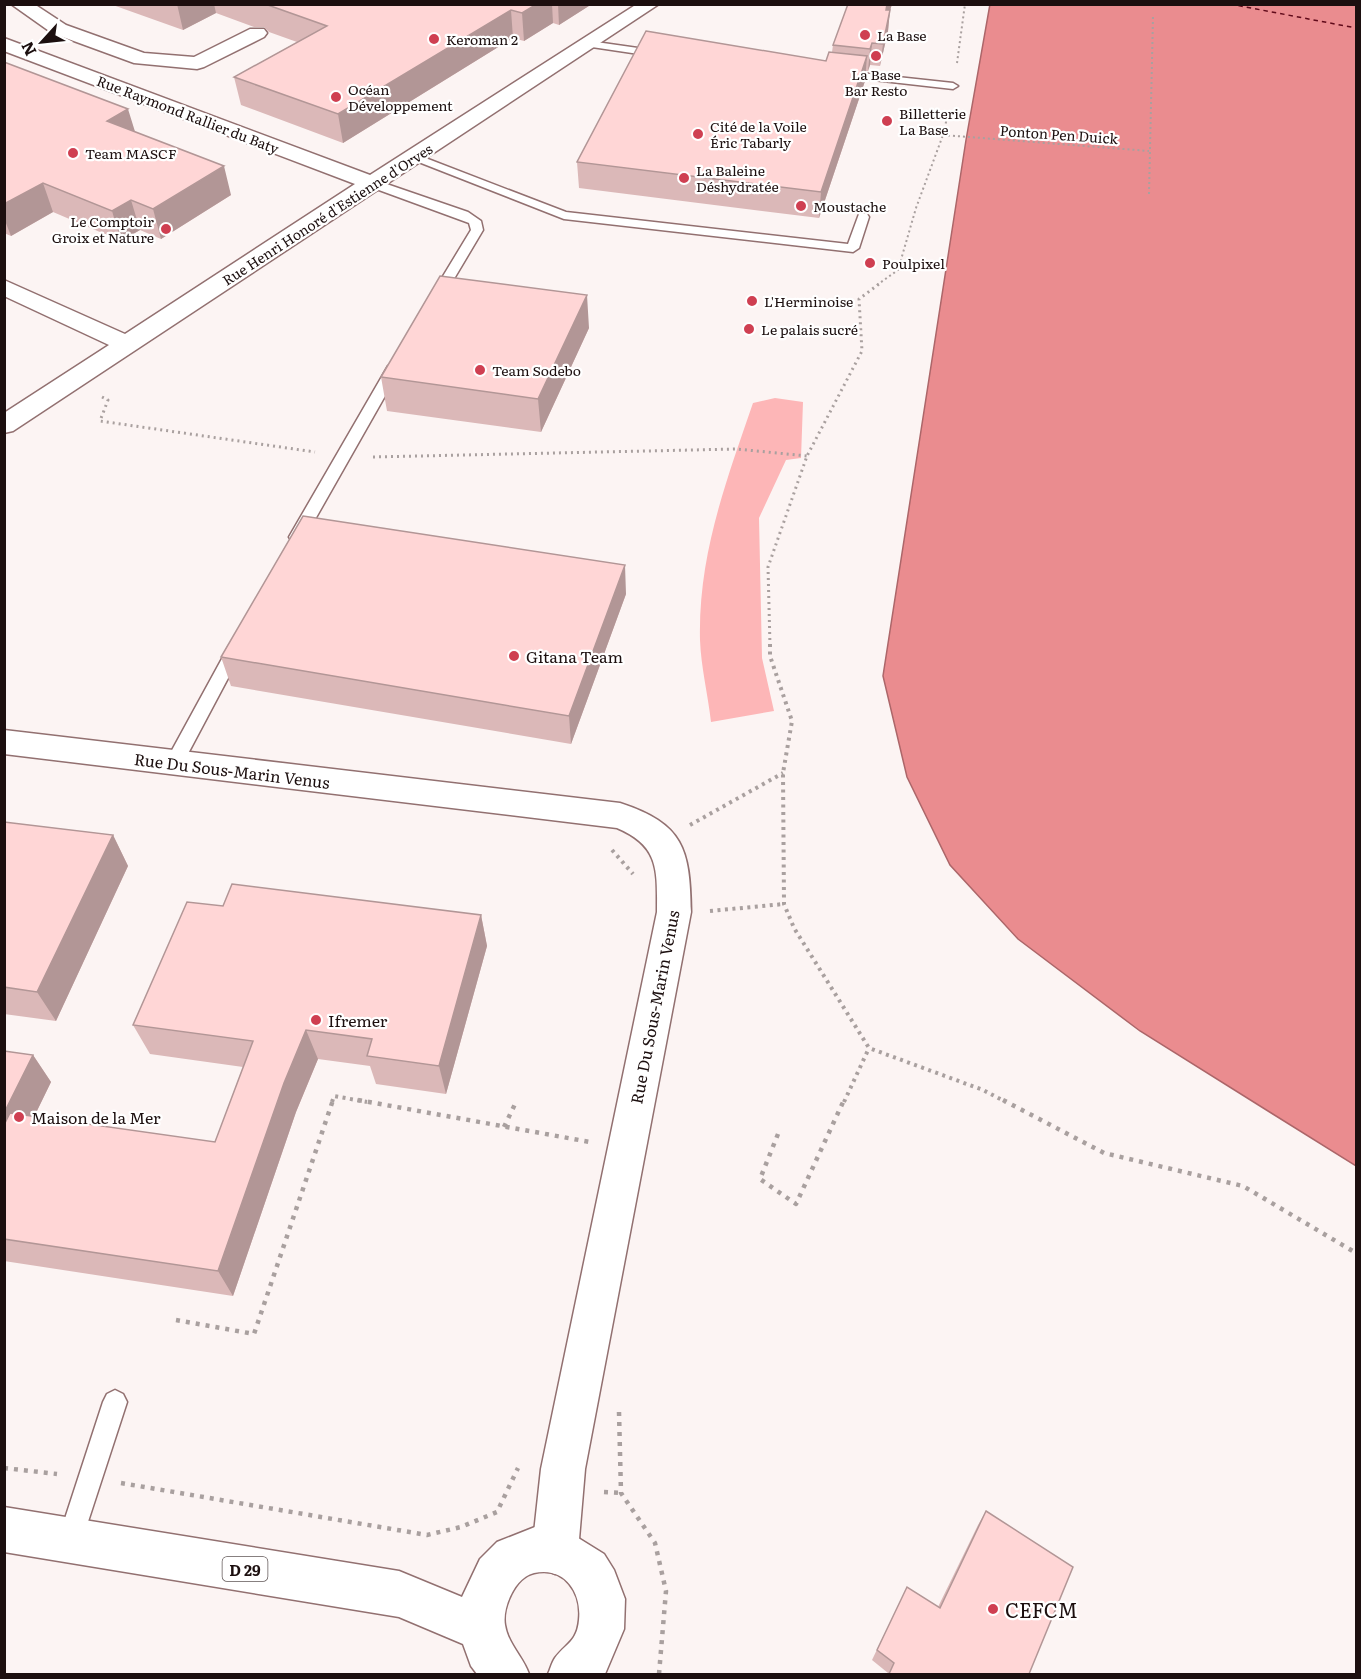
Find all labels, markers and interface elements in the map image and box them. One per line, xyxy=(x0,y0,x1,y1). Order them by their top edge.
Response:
north arrow xyxy=(12,12,72,72)
place label: La Base xyxy=(877,25,927,45)
marker: La Base xyxy=(858,28,872,42)
place label: Keroman 2 xyxy=(446,29,518,49)
marker: Keroman 2 xyxy=(427,32,441,46)
text: N xyxy=(14,38,41,61)
marker: La Base Bar Resto xyxy=(869,49,883,63)
place label: La Base Bar Resto xyxy=(845,64,907,100)
street label: Rue Raymond Rallier du Baty xyxy=(94,70,283,158)
place label: Océan Développement xyxy=(348,79,453,115)
marker: Océan Développement xyxy=(329,90,343,104)
place label: Billetterie La Base xyxy=(899,103,966,139)
marker: Billetterie La Base xyxy=(880,114,894,128)
place label: Cité de la Voile Éric Tabarly xyxy=(710,116,807,152)
street label: Ponton Pen Duick xyxy=(999,120,1119,148)
marker: Cité de la Voile Éric Tabarly xyxy=(691,127,705,141)
street label: Rue Henri Honoré d'Estienne d'Orves xyxy=(218,138,436,290)
place label: Team MASCF xyxy=(85,143,177,163)
marker: Team MASCF xyxy=(66,146,80,160)
place label: La Baleine Déshydratée xyxy=(696,160,779,196)
marker: La Baleine Déshydratée xyxy=(677,171,691,185)
place label: Moustache xyxy=(813,196,886,216)
marker: Moustache xyxy=(794,199,808,213)
place label: Le Comptoir Groix et Nature xyxy=(52,211,154,247)
marker: Le Comptoir Groix et Nature xyxy=(159,222,173,236)
place label: Poulpixel xyxy=(882,253,945,273)
marker: Poulpixel xyxy=(863,256,877,270)
place label: L'Herminoise xyxy=(764,291,853,311)
marker: L'Herminoise xyxy=(745,294,759,308)
place label: Le palais sucré xyxy=(761,319,858,339)
marker: Le palais sucré xyxy=(742,322,756,336)
place label: Team Sodebo xyxy=(492,360,581,380)
marker: Team Sodebo xyxy=(473,363,487,377)
place label: Gitana Team xyxy=(526,644,624,668)
marker: Gitana Team xyxy=(507,649,521,663)
street label: Rue Du Sous-Marin Venus xyxy=(133,746,331,794)
street label: Rue Du Sous-Marin Venus xyxy=(623,908,685,1106)
place label: Ifremer xyxy=(328,1008,388,1032)
marker: Ifremer xyxy=(309,1013,323,1027)
place label: Maison de la Mer xyxy=(31,1105,161,1129)
marker: Maison de la Mer xyxy=(12,1110,26,1124)
road number: D 29 xyxy=(222,1557,268,1581)
place label: CEFCM xyxy=(1005,1594,1078,1624)
marker: CEFCM xyxy=(986,1602,1000,1616)

